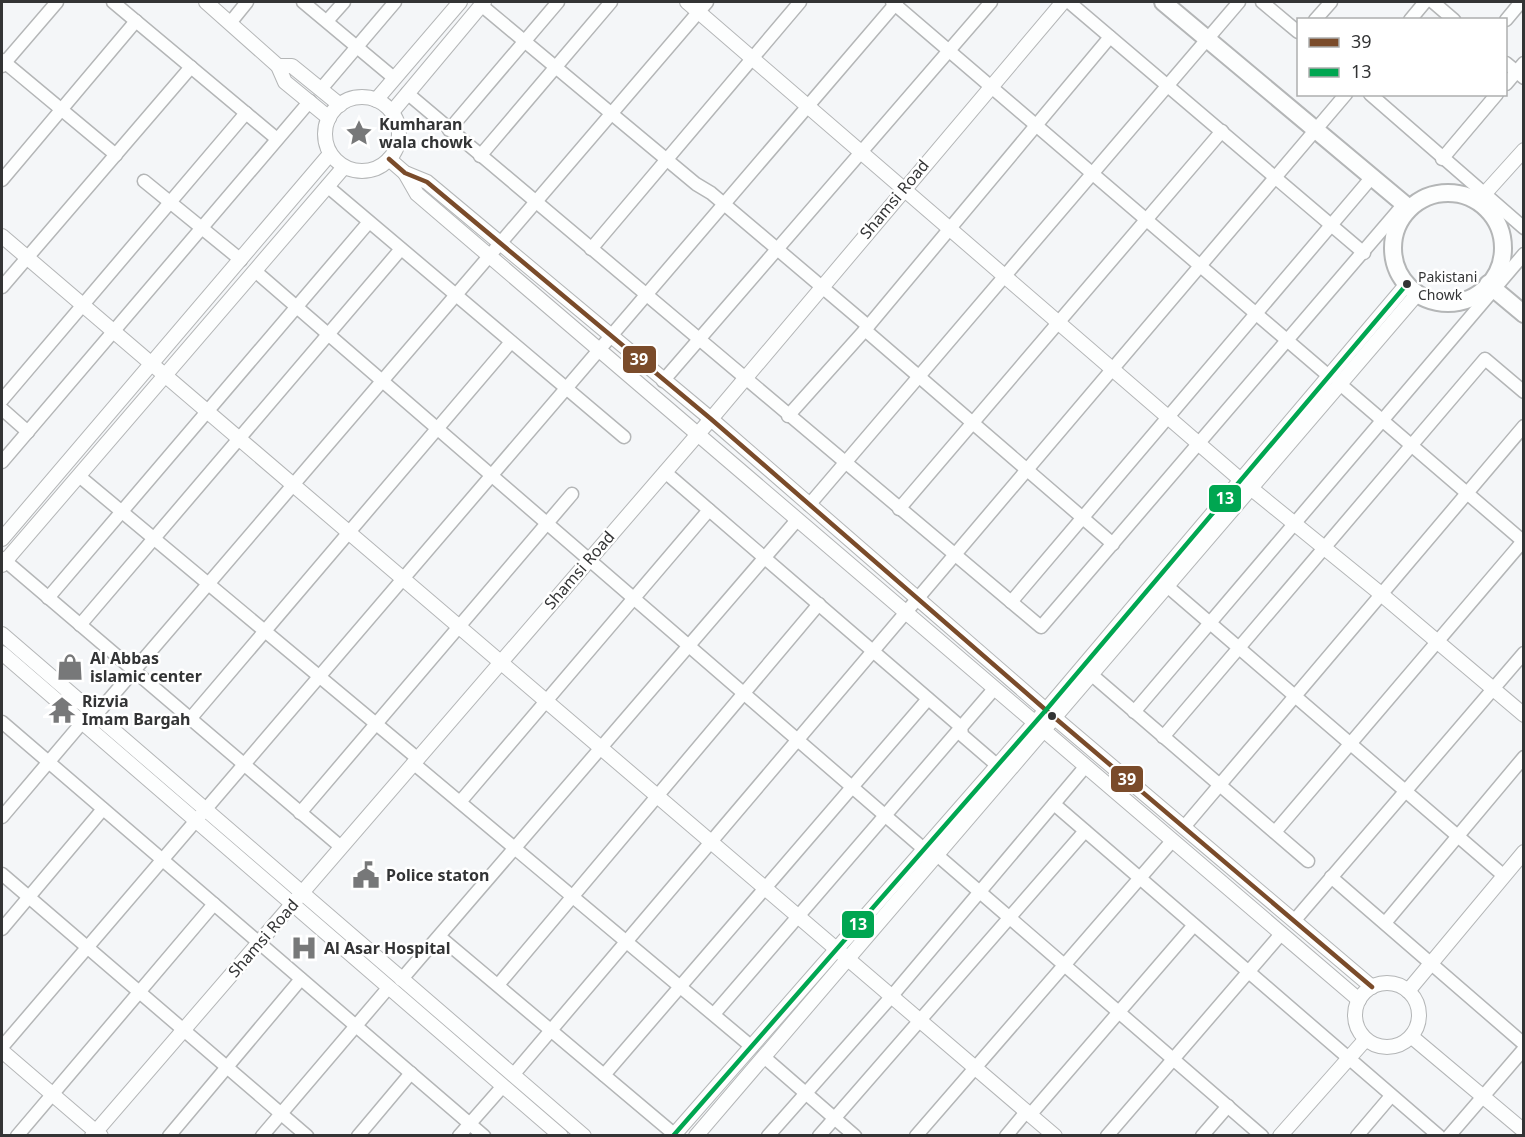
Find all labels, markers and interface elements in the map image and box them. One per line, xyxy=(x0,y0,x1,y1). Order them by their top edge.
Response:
legend xyxy=(1297,18,1507,96)
text: 39 xyxy=(1351,29,1372,53)
text: 13 xyxy=(1351,59,1372,83)
place label: Kumharan wala chowk xyxy=(379,113,473,153)
place icon: Kumharan wala chowk xyxy=(344,118,374,148)
street label: Shamsi Road xyxy=(854,155,934,243)
place label: Pakistani Chowk xyxy=(1418,267,1477,304)
marker: Pakistani Chowk xyxy=(1401,278,1413,290)
line badge: 39 xyxy=(622,345,657,374)
text: 39 xyxy=(630,348,648,370)
line badge: 13 xyxy=(1208,484,1242,513)
text: 13 xyxy=(1216,487,1234,509)
street label: Shamsi Road xyxy=(539,526,619,614)
place label: Al Abbas islamic center xyxy=(90,647,202,687)
shop icon: Al Abbas islamic center xyxy=(55,652,85,682)
place label: Rizvia Imam Bargah xyxy=(82,690,190,730)
temple icon: Rizvia Imam Bargah xyxy=(47,695,77,725)
unlabelled marker xyxy=(1046,710,1058,722)
line badge: 39 xyxy=(1110,765,1144,793)
text: 39 xyxy=(1118,768,1136,790)
public building icon: Police staton xyxy=(351,860,381,890)
place label: Police staton xyxy=(386,864,489,886)
street label: Shamsi Road xyxy=(223,894,303,982)
line badge: 13 xyxy=(841,910,875,939)
text: 13 xyxy=(849,913,867,935)
hospital icon: Al Asar Hospital xyxy=(289,933,319,963)
place label: Al Asar Hospital xyxy=(324,937,450,959)

